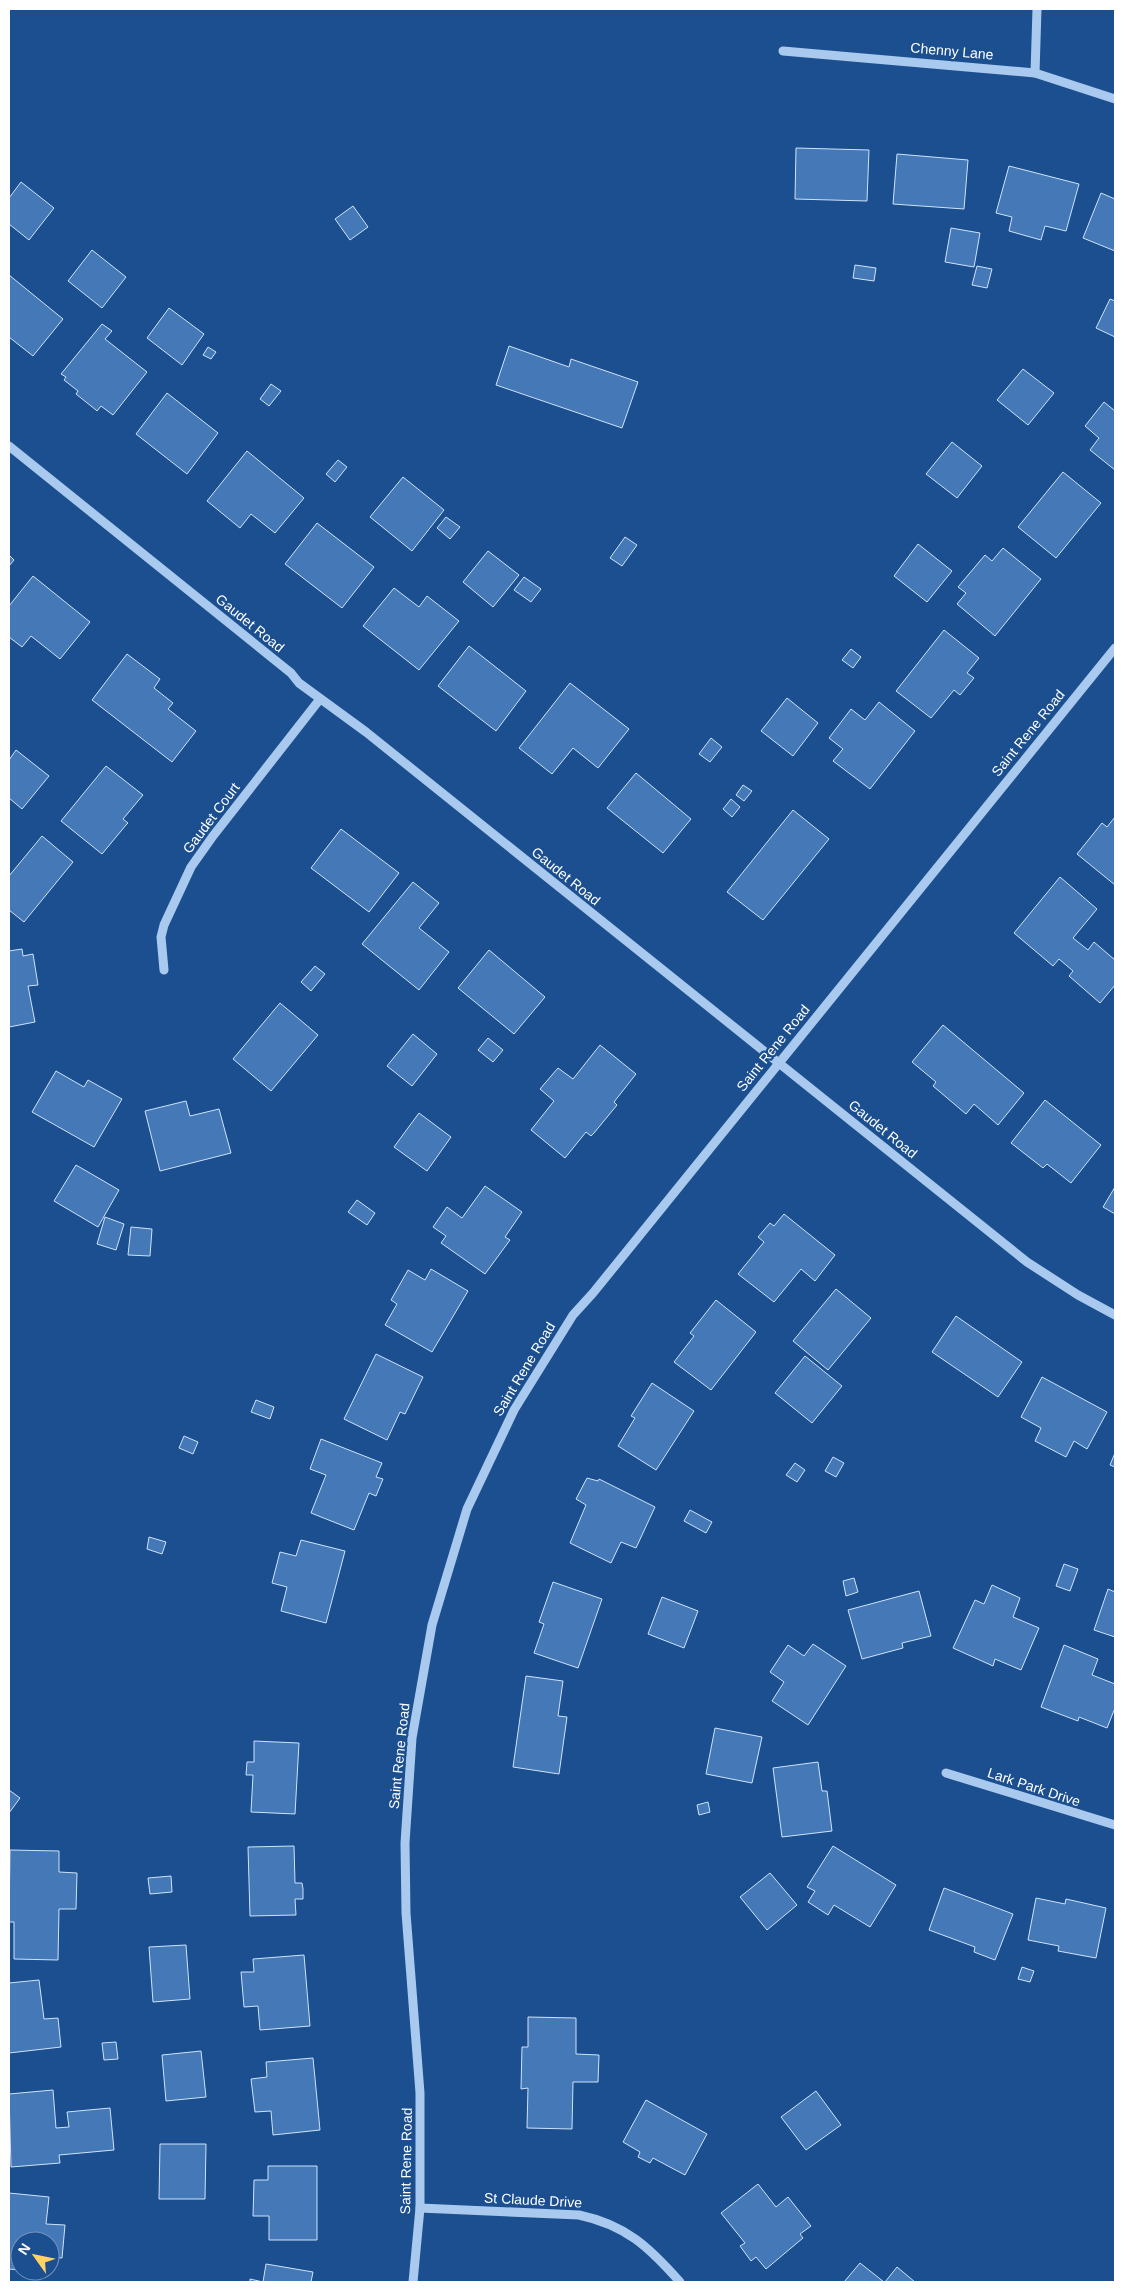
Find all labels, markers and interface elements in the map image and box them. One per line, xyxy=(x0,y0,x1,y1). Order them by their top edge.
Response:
street label: Chenny Lane xyxy=(910,39,994,63)
street label: Gaudet Road xyxy=(213,591,287,655)
street label: Saint Rene Road xyxy=(988,687,1068,779)
street label: Gaudet Court xyxy=(179,780,243,856)
street label: Gaudet Road xyxy=(529,844,603,908)
street label: Saint Rene Road xyxy=(733,1002,813,1094)
street label: Gaudet Road xyxy=(846,1097,920,1161)
street label: Saint Rene Road xyxy=(490,1319,558,1419)
street label: Saint Rene Road xyxy=(385,1702,413,1810)
street label: Lark Park Drive xyxy=(986,1764,1083,1810)
street label: Saint Rene Road xyxy=(397,2108,415,2214)
street label: St Claude Drive xyxy=(484,2189,583,2211)
north arrow xyxy=(10,2231,60,2281)
text: N xyxy=(15,2240,34,2258)

